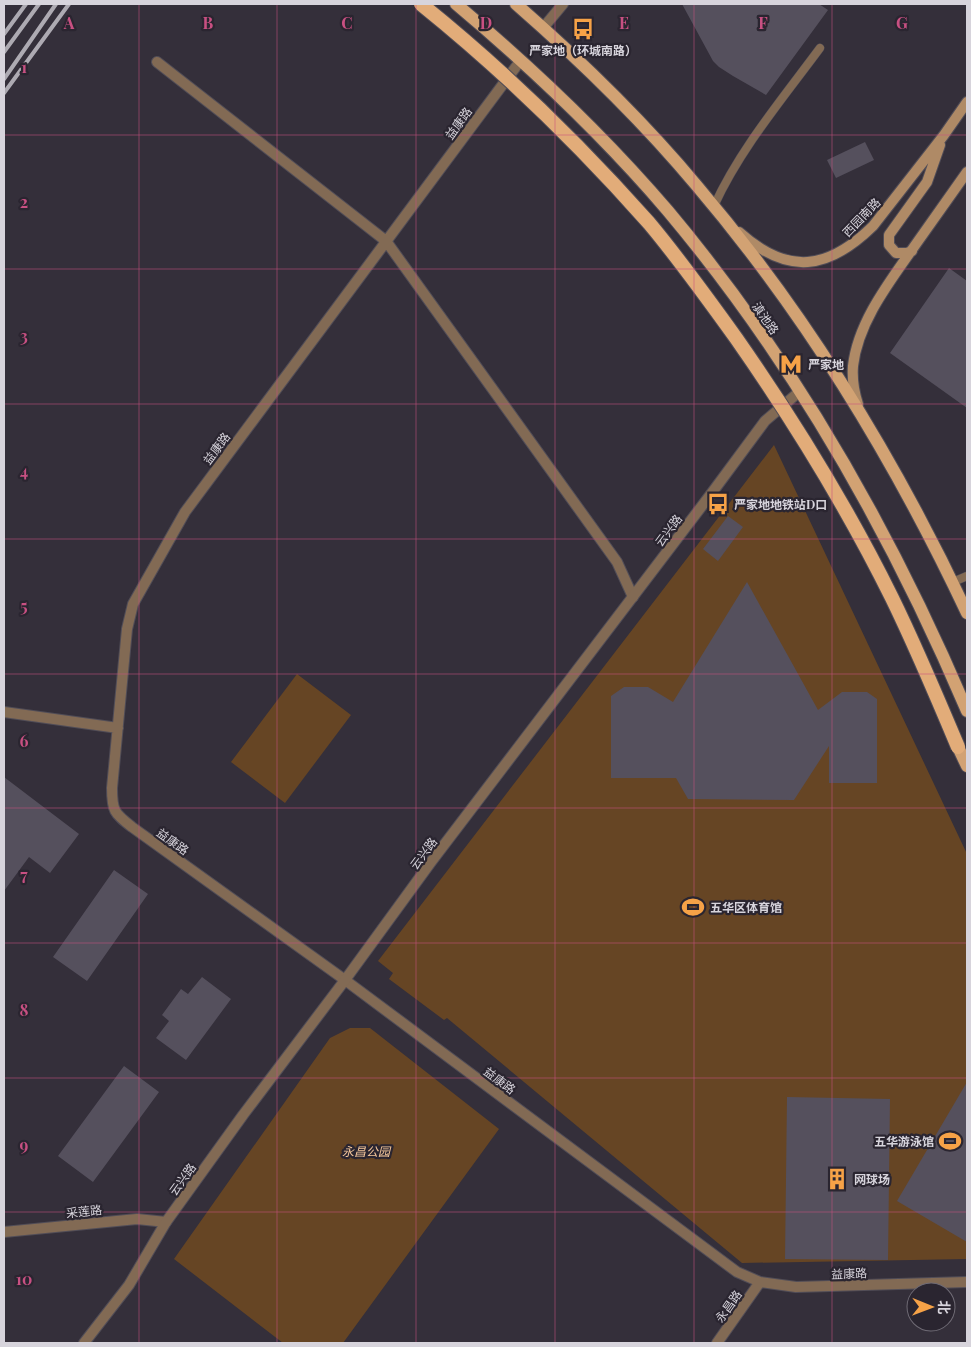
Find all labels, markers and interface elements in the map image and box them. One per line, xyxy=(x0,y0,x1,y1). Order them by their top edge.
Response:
text: A xyxy=(63,12,75,33)
text: B xyxy=(203,12,214,33)
text: C xyxy=(341,12,353,33)
text: D xyxy=(480,12,492,33)
text: E xyxy=(619,12,629,33)
text: F xyxy=(758,12,768,33)
text: G xyxy=(896,12,908,33)
bus stop icon: 严家地（环城南路） xyxy=(570,16,596,42)
place label: 严家地（环城南路） xyxy=(529,42,637,58)
text: 1 xyxy=(21,56,27,77)
street label: 益康路 xyxy=(441,104,475,142)
text: 2 xyxy=(20,191,28,212)
street label: 西园南路 xyxy=(839,194,883,240)
street label: 滇池路 xyxy=(749,299,783,337)
text: 3 xyxy=(20,325,28,346)
metro station icon: 严家地 xyxy=(778,351,804,377)
place label: 严家地 xyxy=(808,356,844,372)
street label: 益康路 xyxy=(199,429,233,467)
text: 4 xyxy=(20,460,28,481)
bus stop icon: 严家地地铁站D口 xyxy=(705,491,731,517)
place label: 严家地地铁站D口 xyxy=(734,496,827,512)
street label: 云兴路 xyxy=(651,511,685,549)
text: 5 xyxy=(20,595,28,616)
text: 6 xyxy=(20,730,29,751)
street label: 益康路 xyxy=(154,824,192,858)
street label: 云兴路 xyxy=(406,834,440,872)
text: 7 xyxy=(20,864,28,885)
sports icon: 五华区体育馆 xyxy=(680,894,706,920)
place label: 五华区体育馆 xyxy=(710,899,782,915)
text: 8 xyxy=(20,999,29,1020)
street label: 益康路 xyxy=(481,1063,519,1097)
sports icon: 五华游泳馆 xyxy=(937,1128,963,1154)
place label: 五华游泳馆 xyxy=(874,1133,934,1149)
text: 9 xyxy=(20,1134,29,1155)
park label: 永昌公园 xyxy=(342,1143,392,1159)
street label: 云兴路 xyxy=(165,1160,199,1198)
building icon: 网球场 xyxy=(824,1166,850,1192)
place label: 网球场 xyxy=(854,1171,890,1187)
street label: 采莲路 xyxy=(65,1201,103,1221)
street label: 益康路 xyxy=(831,1264,867,1282)
text: 10 xyxy=(16,1268,32,1289)
north arrow xyxy=(906,1282,956,1332)
street label: 永昌路 xyxy=(711,1287,745,1325)
text: 北 xyxy=(935,1300,954,1314)

